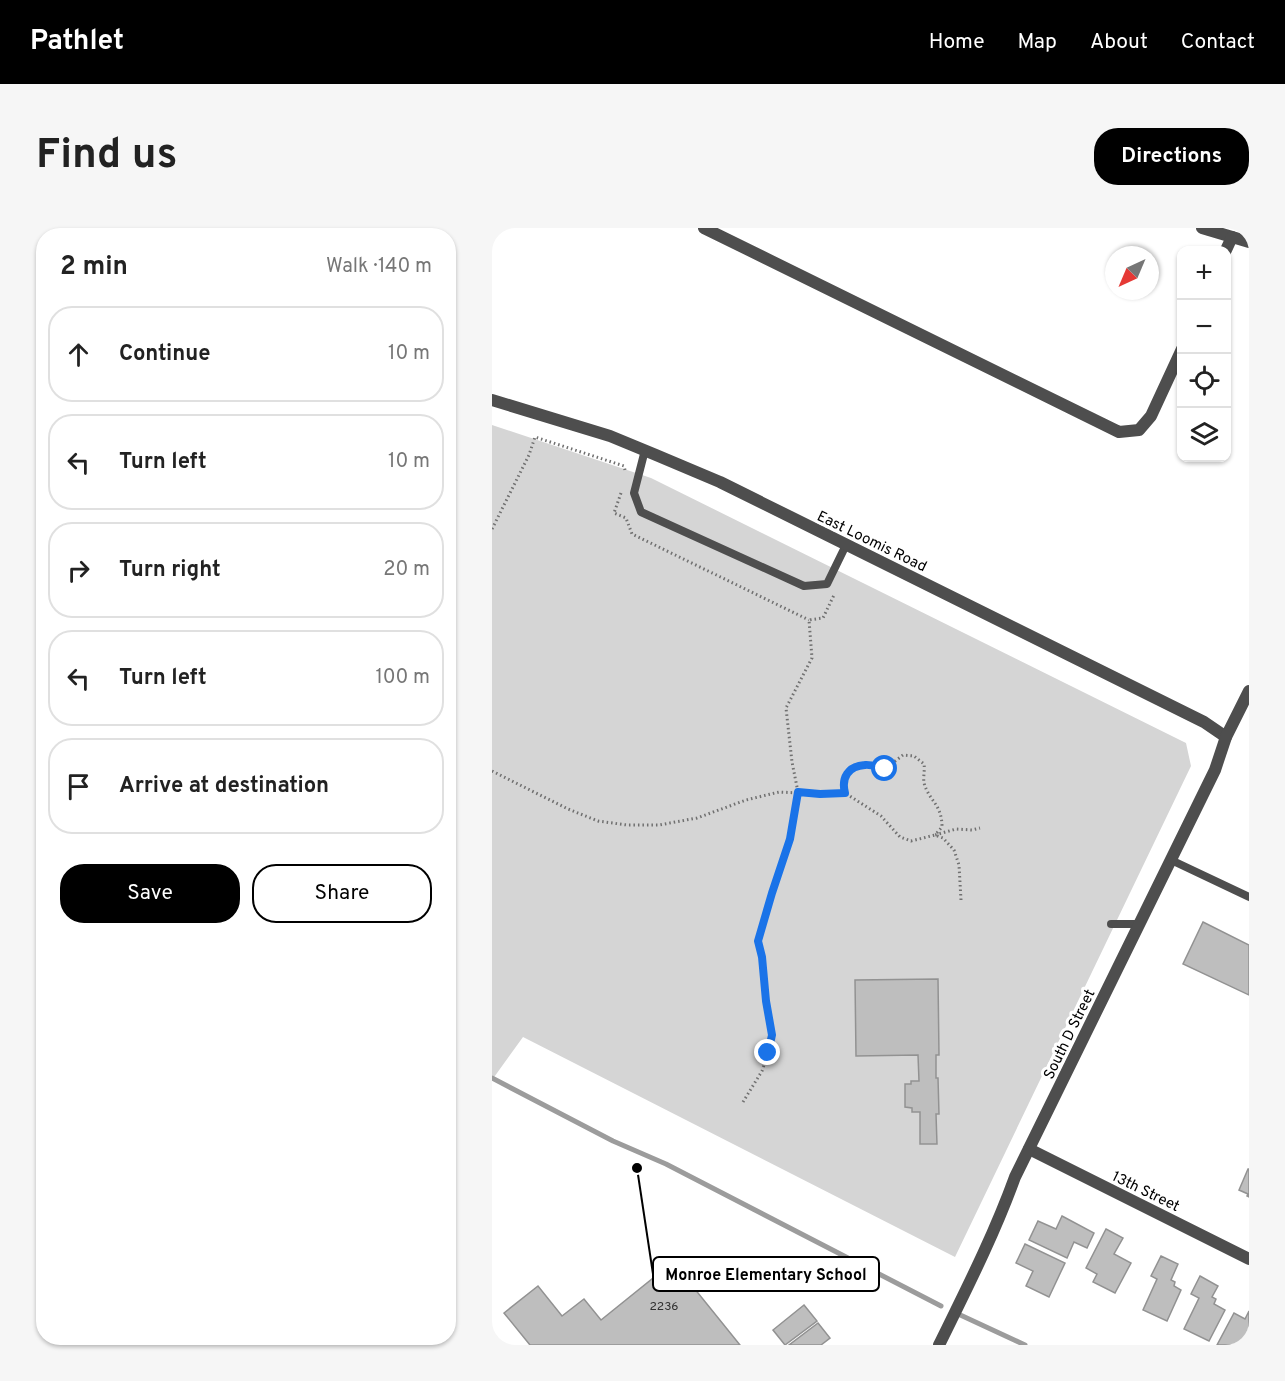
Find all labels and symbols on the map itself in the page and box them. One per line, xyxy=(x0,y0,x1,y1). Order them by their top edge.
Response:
north arrow xyxy=(1105,246,1159,300)
street label: East Loomis Road xyxy=(813,508,929,577)
route start xyxy=(871,755,897,781)
street label: South D Street xyxy=(1040,986,1100,1083)
route end xyxy=(754,1039,780,1065)
street label: 13th Street xyxy=(1108,1168,1182,1217)
callout: Monroe Elementary School xyxy=(653,1257,879,1291)
text: Monroe Elementary School xyxy=(665,1266,867,1286)
house number: 2236 xyxy=(649,1299,679,1315)

